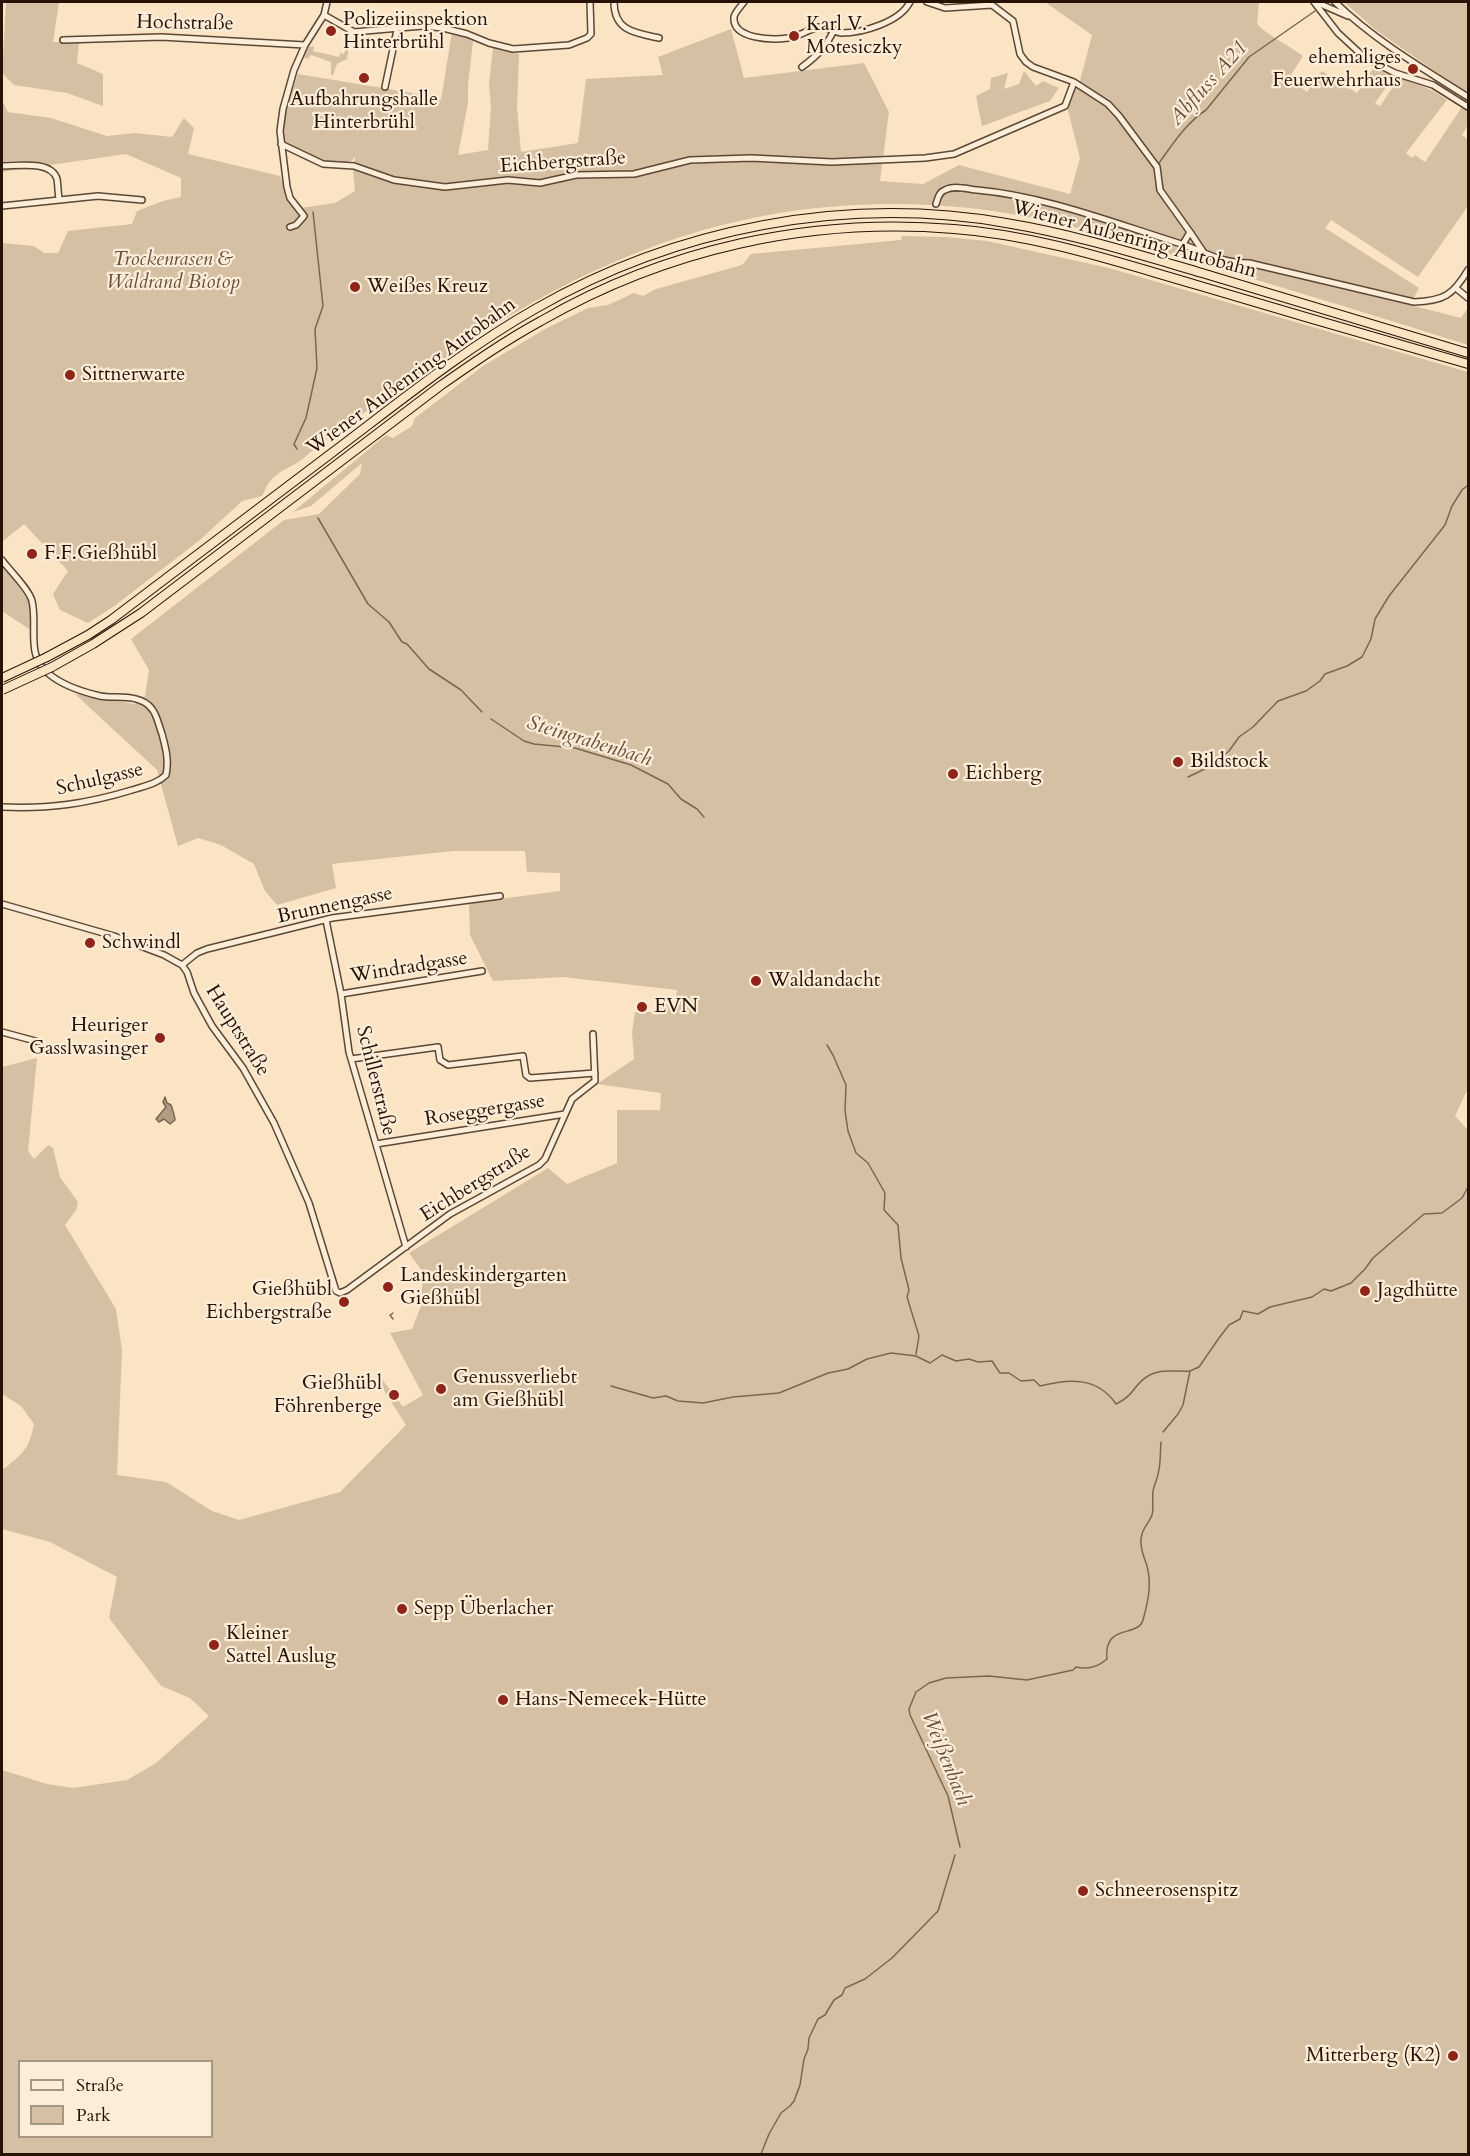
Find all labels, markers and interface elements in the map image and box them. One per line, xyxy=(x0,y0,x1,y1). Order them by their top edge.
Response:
place label: Polizeiinspektion Hinterbrühl xyxy=(343,8,488,55)
street label: Hochstraße xyxy=(136,11,234,37)
place label: Karl V. Motesiczky xyxy=(806,13,903,60)
marker: Polizeiinspektion Hinterbrühl xyxy=(324,24,338,38)
marker: Karl V. Motesiczky xyxy=(787,29,801,43)
water label: Abfluss A21 xyxy=(1165,37,1253,131)
place label: ehemaliges Feuerwehrhaus xyxy=(1272,46,1401,93)
marker: ehemaliges Feuerwehrhaus xyxy=(1406,62,1420,76)
marker: Aufbahrungshalle Hinterbrühl xyxy=(357,71,371,85)
place label: Aufbahrungshalle Hinterbrühl xyxy=(290,88,438,135)
street label: Eichbergstraße xyxy=(499,147,627,179)
street label: Wiener Außenring Autobahn xyxy=(1009,196,1259,284)
park label: Trockenrasen & Waldrand Biotop xyxy=(106,248,240,295)
place label: Weißes Kreuz xyxy=(367,275,488,299)
marker: Weißes Kreuz xyxy=(348,280,362,294)
street label: Wiener Außenring Autobahn xyxy=(303,293,521,461)
place label: Sittnerwarte xyxy=(82,363,185,387)
marker: Sittnerwarte xyxy=(63,368,77,382)
place label: F.F.Gießhübl xyxy=(44,542,157,566)
marker: F.F.Gießhübl xyxy=(25,547,39,561)
water label: Steingrabenbach xyxy=(523,711,655,773)
place label: Bildstock xyxy=(1190,750,1269,774)
marker: Bildstock xyxy=(1171,755,1185,769)
street label: Schulgasse xyxy=(54,758,146,802)
place label: Eichberg xyxy=(965,762,1041,786)
marker: Eichberg xyxy=(946,767,960,781)
street label: Brunnengasse xyxy=(275,882,395,930)
place label: Schwindl xyxy=(102,931,181,955)
marker: Schwindl xyxy=(83,936,97,950)
street label: Windradgasse xyxy=(349,947,469,989)
place label: Waldandacht xyxy=(768,969,880,993)
marker: Waldandacht xyxy=(749,974,763,988)
street label: Hauptstraße xyxy=(199,981,275,1081)
place label: EVN xyxy=(654,995,698,1019)
marker: EVN xyxy=(635,1000,649,1014)
place label: Heuriger Gasslwasinger xyxy=(29,1014,148,1061)
street label: Schillerstraße xyxy=(350,1024,400,1138)
marker: Heuriger Gasslwasinger xyxy=(153,1031,167,1045)
street label: Roseggergasse xyxy=(423,1090,547,1132)
street label: Eichbergstraße xyxy=(416,1140,536,1228)
place label: Landeskindergarten Gießhübl xyxy=(400,1264,567,1311)
place label: Gießhübl Eichbergstraße xyxy=(206,1278,332,1325)
place label: Jagdhütte xyxy=(1377,1279,1458,1303)
marker: Landeskindergarten Gießhübl xyxy=(381,1280,395,1294)
marker: Jagdhütte xyxy=(1358,1284,1372,1298)
marker: Gießhübl Eichbergstraße xyxy=(337,1295,351,1309)
place label: Genussverliebt am Gießhübl xyxy=(453,1366,577,1413)
place label: Gießhübl Föhrenberge xyxy=(274,1372,382,1419)
marker: Genussverliebt am Gießhübl xyxy=(434,1382,448,1396)
marker: Gießhübl Föhrenberge xyxy=(387,1388,401,1402)
place label: Sepp Überlacher xyxy=(414,1597,553,1621)
marker: Sepp Überlacher xyxy=(395,1602,409,1616)
place label: Kleiner Sattel Auslug xyxy=(226,1622,336,1669)
marker: Kleiner Sattel Auslug xyxy=(207,1638,221,1652)
place label: Hans-Nemecek-Hütte xyxy=(515,1688,707,1712)
marker: Hans-Nemecek-Hütte xyxy=(496,1693,510,1707)
water label: Weißenbach xyxy=(915,1708,975,1810)
place label: Schneerosenspitz xyxy=(1095,1879,1238,1903)
marker: Schneerosenspitz xyxy=(1076,1884,1090,1898)
place label: Mitterberg (K2) xyxy=(1306,2044,1441,2068)
marker: Mitterberg (K2) xyxy=(1446,2049,1460,2063)
legend xyxy=(18,2060,213,2138)
text: Straße xyxy=(76,2073,124,2098)
text: Park xyxy=(76,2103,111,2128)

